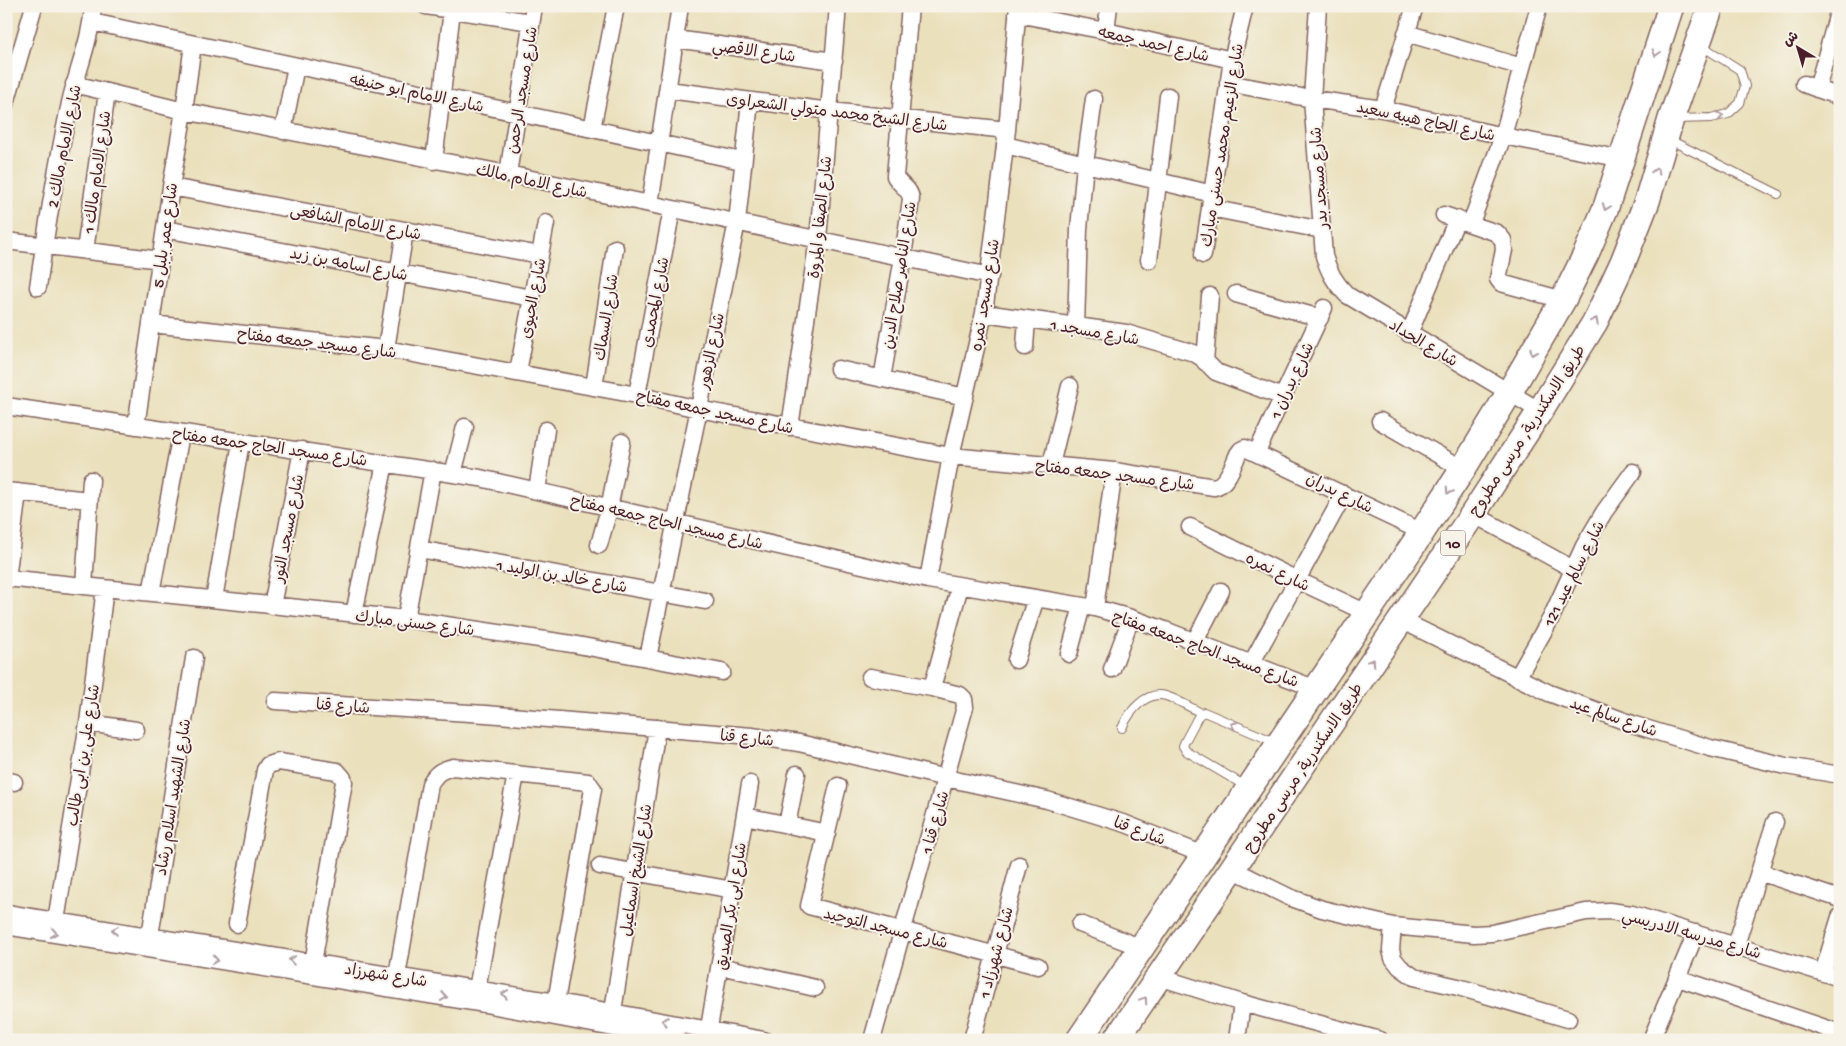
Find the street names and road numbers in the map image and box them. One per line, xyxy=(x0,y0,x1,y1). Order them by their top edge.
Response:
street label: شارع احمد جمعه xyxy=(1096,24,1211,68)
street label: شارع مسجد الرحمن xyxy=(505,25,544,156)
street label: شارع الاقصي xyxy=(710,38,796,71)
street label: شارع الزعيم محمد حسنى مبارك xyxy=(1199,42,1250,249)
street label: شارع الامام ابو حنيفه xyxy=(347,72,485,119)
street label: شارع الامام مالك 2 xyxy=(45,83,88,210)
street label: شارع الشيخ محمد متولي الشعراوى xyxy=(725,91,948,139)
street label: شارع الحاج هيبه سعيد xyxy=(1354,99,1496,147)
street label: شارع الامام مالك 1 xyxy=(81,110,117,236)
street label: شارع مسجد بدر xyxy=(1308,126,1335,231)
street label: شارع الصفا و المروة xyxy=(807,155,838,280)
street label: شارع الامام مالك xyxy=(474,162,589,205)
street label: شارع عمر بلبل 5 xyxy=(151,182,184,289)
street label: شارع الناصر صلاح الدين xyxy=(880,200,923,351)
street label: شارع الامام الشافعى xyxy=(288,202,422,246)
street label: شارع مسجد نمره xyxy=(969,238,1006,353)
street label: شارع اسامه بن زيد xyxy=(288,246,409,287)
street label: شارع المحمدى xyxy=(639,256,676,349)
street label: شارع الحيوى xyxy=(518,257,553,340)
street label: شارع السماك xyxy=(592,273,625,362)
street label: شارع الزهور xyxy=(696,312,731,393)
street label: شارع مسجد 1 xyxy=(1048,317,1140,352)
street label: شارع الحداد xyxy=(1384,317,1460,373)
street label: شارع مسجد جمعه مفتاح xyxy=(236,326,397,365)
street label: شارع بدران 1 xyxy=(1268,340,1320,424)
street label: طريق الاسكندرية, مرسى مطروح xyxy=(1466,342,1591,521)
street label: شارع مسجد جمعه مفتاح xyxy=(634,388,795,440)
street label: شارع مسجد الحاج جمعه مفتاح xyxy=(171,426,368,473)
street label: شارع مسجد جمعه مفتاح xyxy=(1034,458,1195,497)
street label: شارع بدران xyxy=(1302,471,1375,519)
street label: شارع مسجد النور xyxy=(270,473,310,586)
street label: شارع مسجد الحاج جمعه مفتاح xyxy=(568,493,764,556)
street label: شارع سالم عيد 121 xyxy=(1541,519,1611,631)
road number: 10 xyxy=(1440,530,1466,556)
street label: شارع نمره xyxy=(1241,551,1312,598)
street label: شارع خالد بن الوليد 1 xyxy=(494,557,628,599)
street label: شارع حسنى مبارك xyxy=(354,609,475,642)
street label: شارع مسجد الحاج جمعه مفتاح xyxy=(1109,609,1301,694)
street label: طريق الاسكندرية, مرسى مطروح xyxy=(1240,680,1369,857)
street label: شارع على بن ابى طالب xyxy=(65,683,106,828)
street label: شارع سالم عيد xyxy=(1567,695,1659,743)
street label: شارع قنا xyxy=(315,697,370,720)
street label: شارع الشهيد اسلام رشاد xyxy=(154,718,197,877)
street label: شارع قنا xyxy=(719,728,775,753)
street label: شارع قنا 1 xyxy=(919,789,955,858)
street label: شارع الشيخ اسماعيل xyxy=(619,803,658,938)
street label: شارع قنا xyxy=(1110,815,1167,852)
street label: شارع ابى بكر الصديق xyxy=(714,841,753,972)
street label: شارع شهرزاد 1 xyxy=(977,905,1020,1002)
street label: شارع مسجد التوحيد xyxy=(821,906,949,955)
street label: شارع مدرسه الادريسي xyxy=(1619,907,1763,967)
street label: شارع شهرزاد xyxy=(343,962,428,993)

